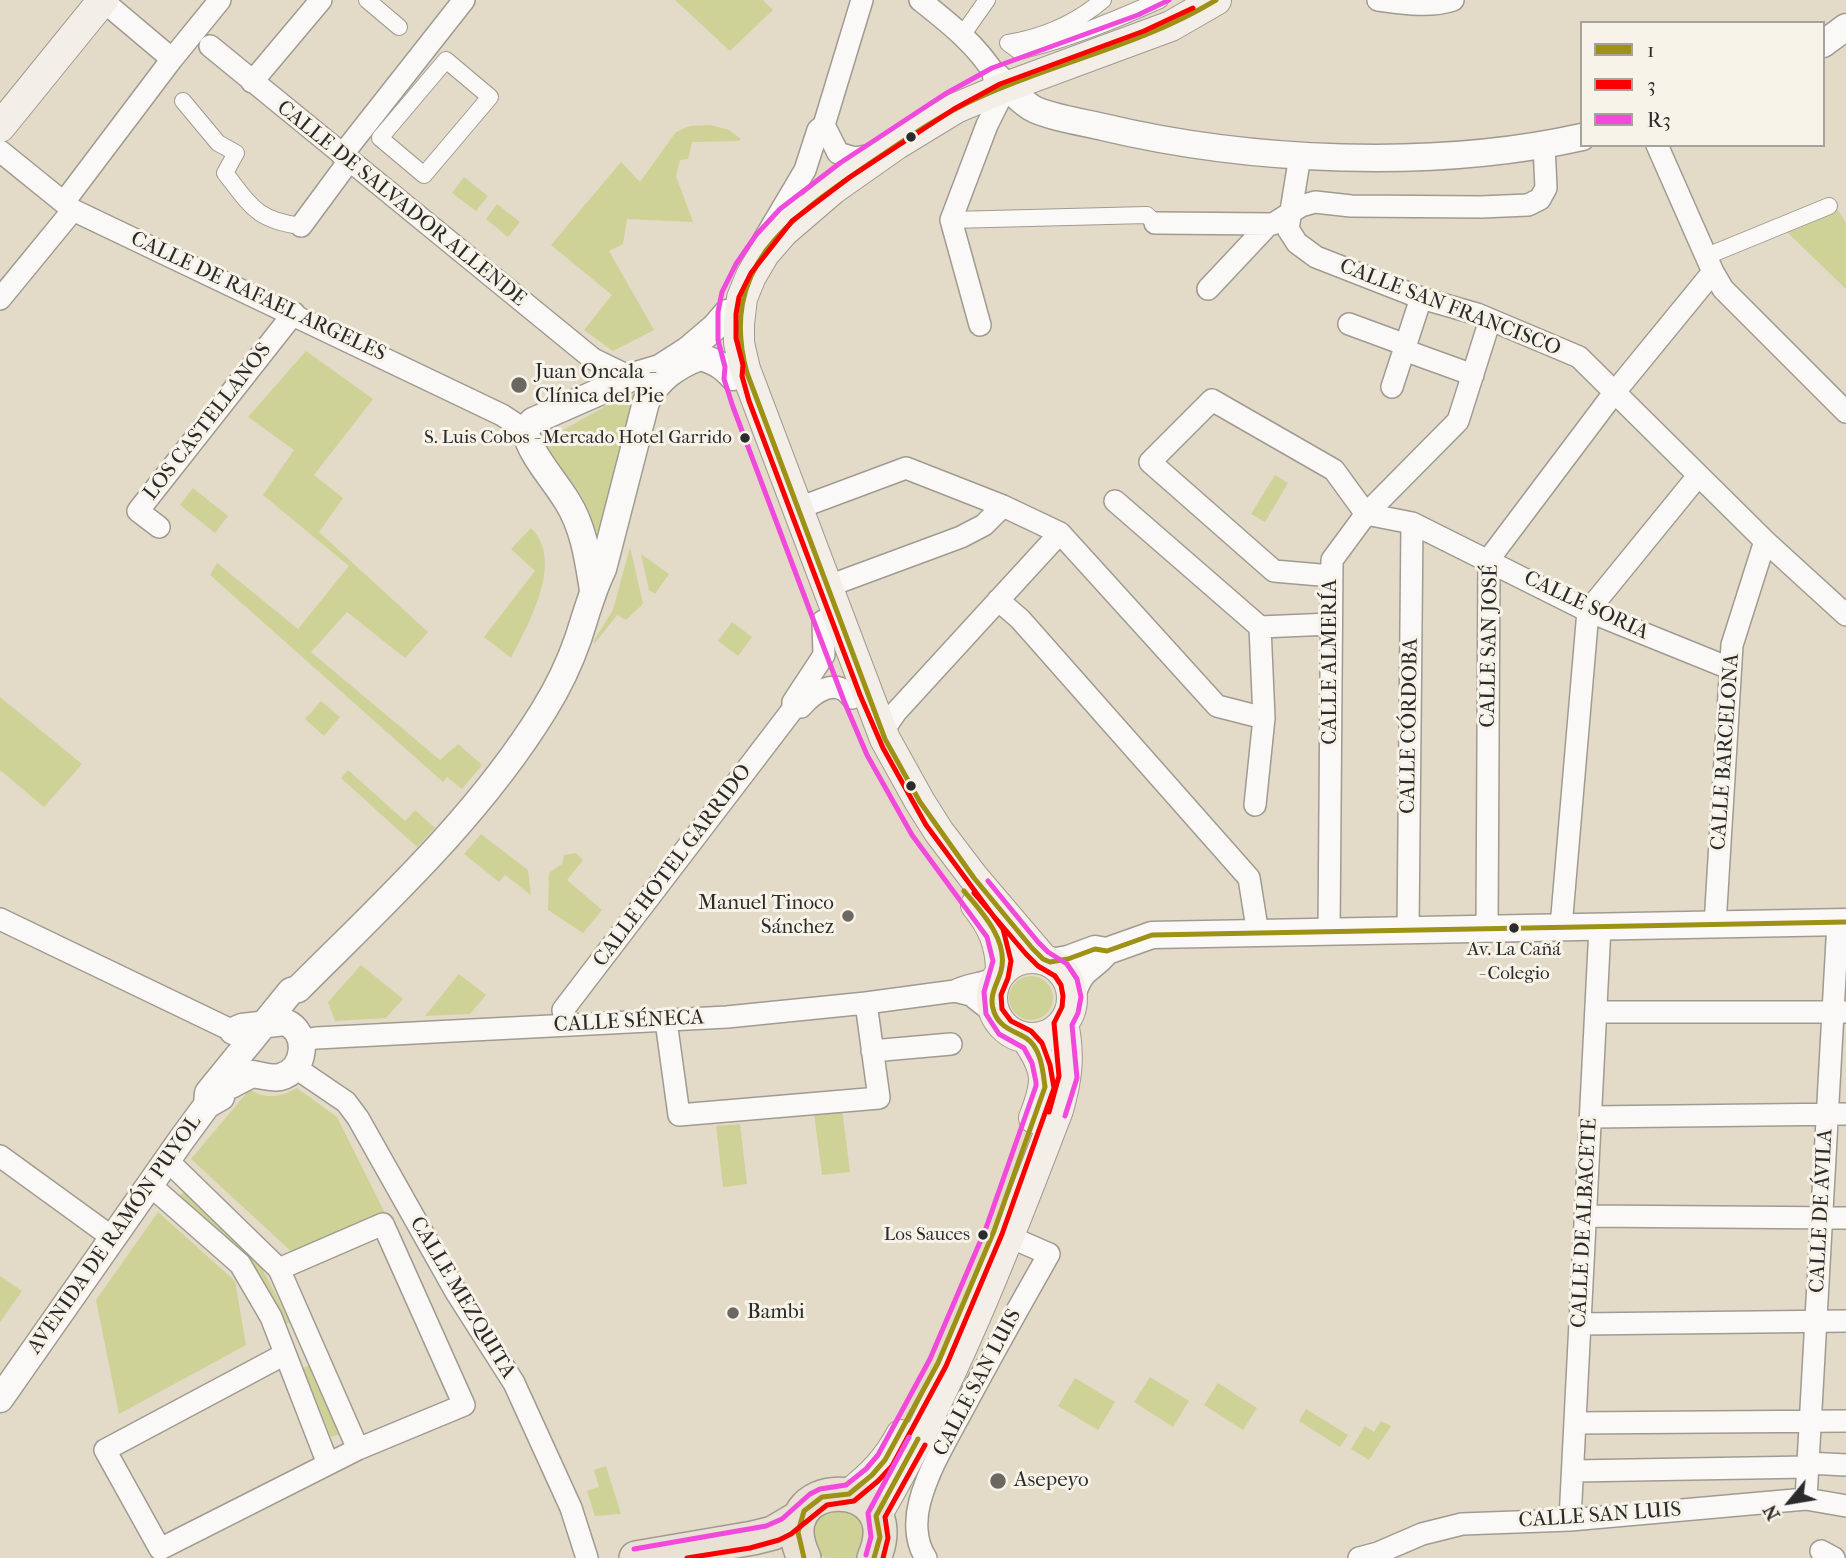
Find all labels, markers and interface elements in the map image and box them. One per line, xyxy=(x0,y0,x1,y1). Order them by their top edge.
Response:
legend xyxy=(1580,21,1825,147)
text: 1 xyxy=(1647,38,1655,62)
text: 3 xyxy=(1647,73,1656,97)
street label: CALLE DE SALVADOR ALLENDE xyxy=(271,96,531,312)
text: R3 xyxy=(1647,108,1671,132)
unlabelled marker xyxy=(904,130,918,144)
street label: CALLE DE RAFAEL ARGELES xyxy=(126,227,390,367)
street label: CALLE SAN FRANCISCO xyxy=(1336,254,1564,362)
street label: LOS CASTELLANOS xyxy=(139,338,277,506)
place label: Juan Oncala - Clínica del Pie xyxy=(535,360,664,410)
marker: Juan Oncala - Clínica del Pie xyxy=(509,375,529,395)
place label: S. Luis Cobos - Mercado Hotel Garrido xyxy=(424,427,732,449)
marker: S. Luis Cobos - Mercado Hotel Garrido xyxy=(738,431,752,445)
street label: CALLE SAN JOSÉ xyxy=(1476,564,1504,728)
street label: CALLE SORIA xyxy=(1520,566,1652,646)
street label: CALLE ALMERÍA xyxy=(1318,579,1344,745)
street label: CALLE CÓRDOBA xyxy=(1396,638,1424,814)
street label: CALLE BARCELONA xyxy=(1707,653,1745,851)
street label: CALLE HOTEL GARRIDO xyxy=(589,760,757,972)
unlabelled marker xyxy=(904,779,918,793)
place label: Manuel Tinoco Sánchez xyxy=(698,891,834,941)
marker: Manuel Tinoco Sánchez xyxy=(840,908,856,924)
marker: Av. La Cañá - Colegio xyxy=(1507,921,1521,935)
place label: Av. La Cañá - Colegio xyxy=(1467,939,1561,983)
street label: CALLE SÉNECA xyxy=(553,1005,705,1039)
street label: AVENIDA DE RAMÓN PUYOL xyxy=(23,1111,207,1359)
street label: CALLE DE ALBACETE xyxy=(1567,1117,1603,1329)
street label: CALLE DE ÁVILA xyxy=(1805,1128,1839,1294)
street label: CALLE MEZQUITA xyxy=(404,1213,520,1383)
place label: Los Sauces xyxy=(884,1224,970,1246)
marker: Los Sauces xyxy=(976,1228,990,1242)
place label: Bambi xyxy=(747,1300,805,1326)
marker: Bambi xyxy=(725,1305,741,1321)
street label: CALLE SAN LUIS xyxy=(929,1305,1027,1461)
north arrow xyxy=(1755,1467,1825,1537)
place label: Asepeyo xyxy=(1014,1468,1089,1494)
marker: Asepeyo xyxy=(988,1471,1008,1491)
street label: CALLE SAN LUIS xyxy=(1518,1498,1682,1534)
text: N xyxy=(1759,1501,1785,1524)

